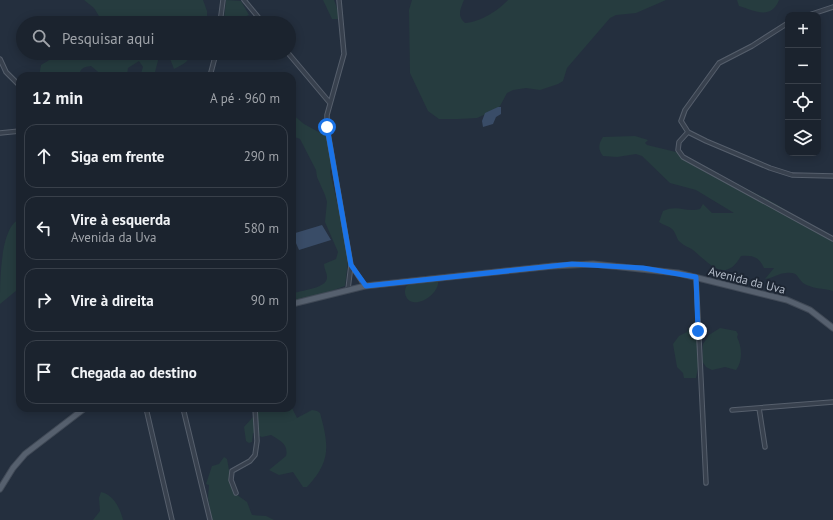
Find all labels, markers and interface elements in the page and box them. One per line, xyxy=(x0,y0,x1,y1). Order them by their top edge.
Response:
map controls xyxy=(785,12,821,156)
button: + xyxy=(785,12,821,48)
search box xyxy=(16,16,296,60)
icon: search xyxy=(30,27,52,49)
text: Pesquisar aqui xyxy=(62,29,154,48)
button: − xyxy=(785,48,821,84)
button: locate xyxy=(785,84,821,120)
text: 12 min xyxy=(32,87,83,109)
text: A pé · 960 m xyxy=(210,90,280,107)
route start xyxy=(318,118,336,136)
button: layers xyxy=(785,120,821,156)
icon: ahead xyxy=(33,145,55,167)
text: Siga em frente xyxy=(71,147,164,166)
text: 290 m xyxy=(244,148,279,165)
text: Vire à esquerda xyxy=(71,210,170,229)
icon: left xyxy=(33,217,55,239)
text: 580 m xyxy=(244,220,279,237)
text: Avenida da Uva xyxy=(71,229,157,246)
street label: Avenida da Uva xyxy=(707,263,787,297)
icon: right xyxy=(33,289,55,311)
text: Vire à direita xyxy=(71,291,154,310)
text: 90 m xyxy=(251,292,279,309)
route end xyxy=(689,322,707,340)
icon: arrive xyxy=(33,361,55,383)
text: Chegada ao destino xyxy=(71,363,197,382)

